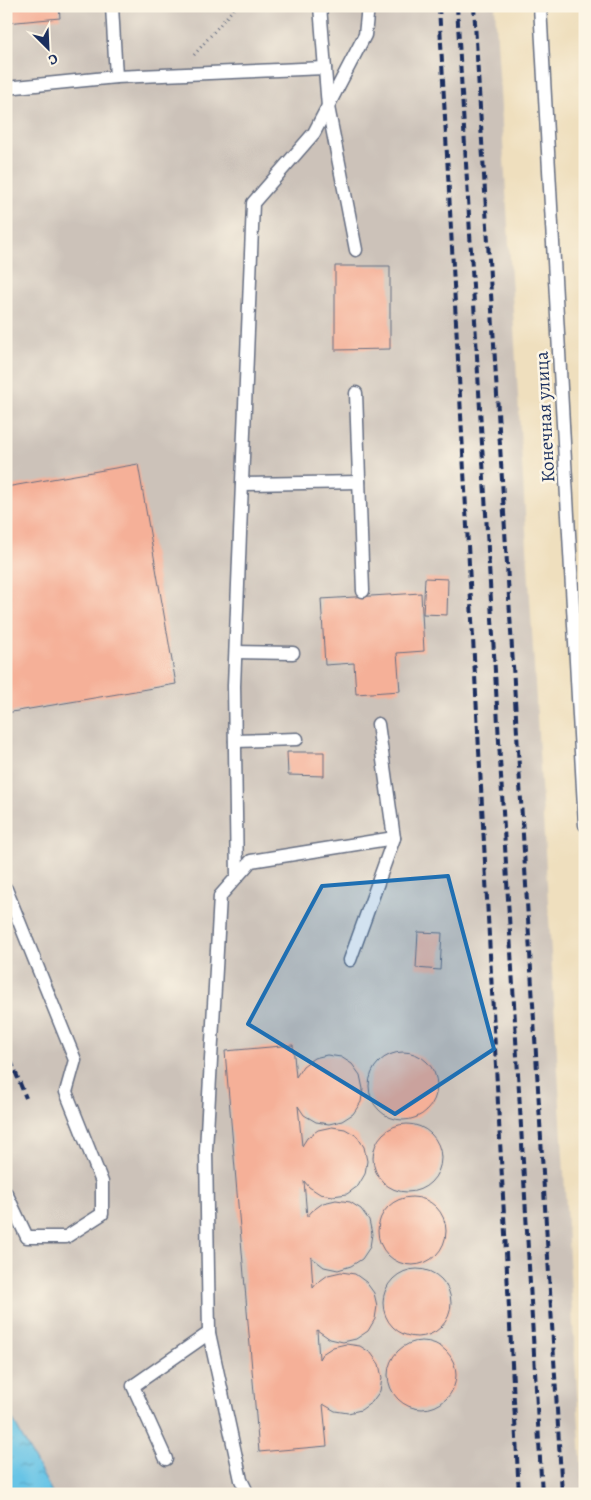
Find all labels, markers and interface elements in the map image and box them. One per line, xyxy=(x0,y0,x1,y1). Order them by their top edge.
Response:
north arrow xyxy=(22,22,72,72)
text: С xyxy=(45,49,61,70)
street label: Конечная улица xyxy=(529,350,561,483)

